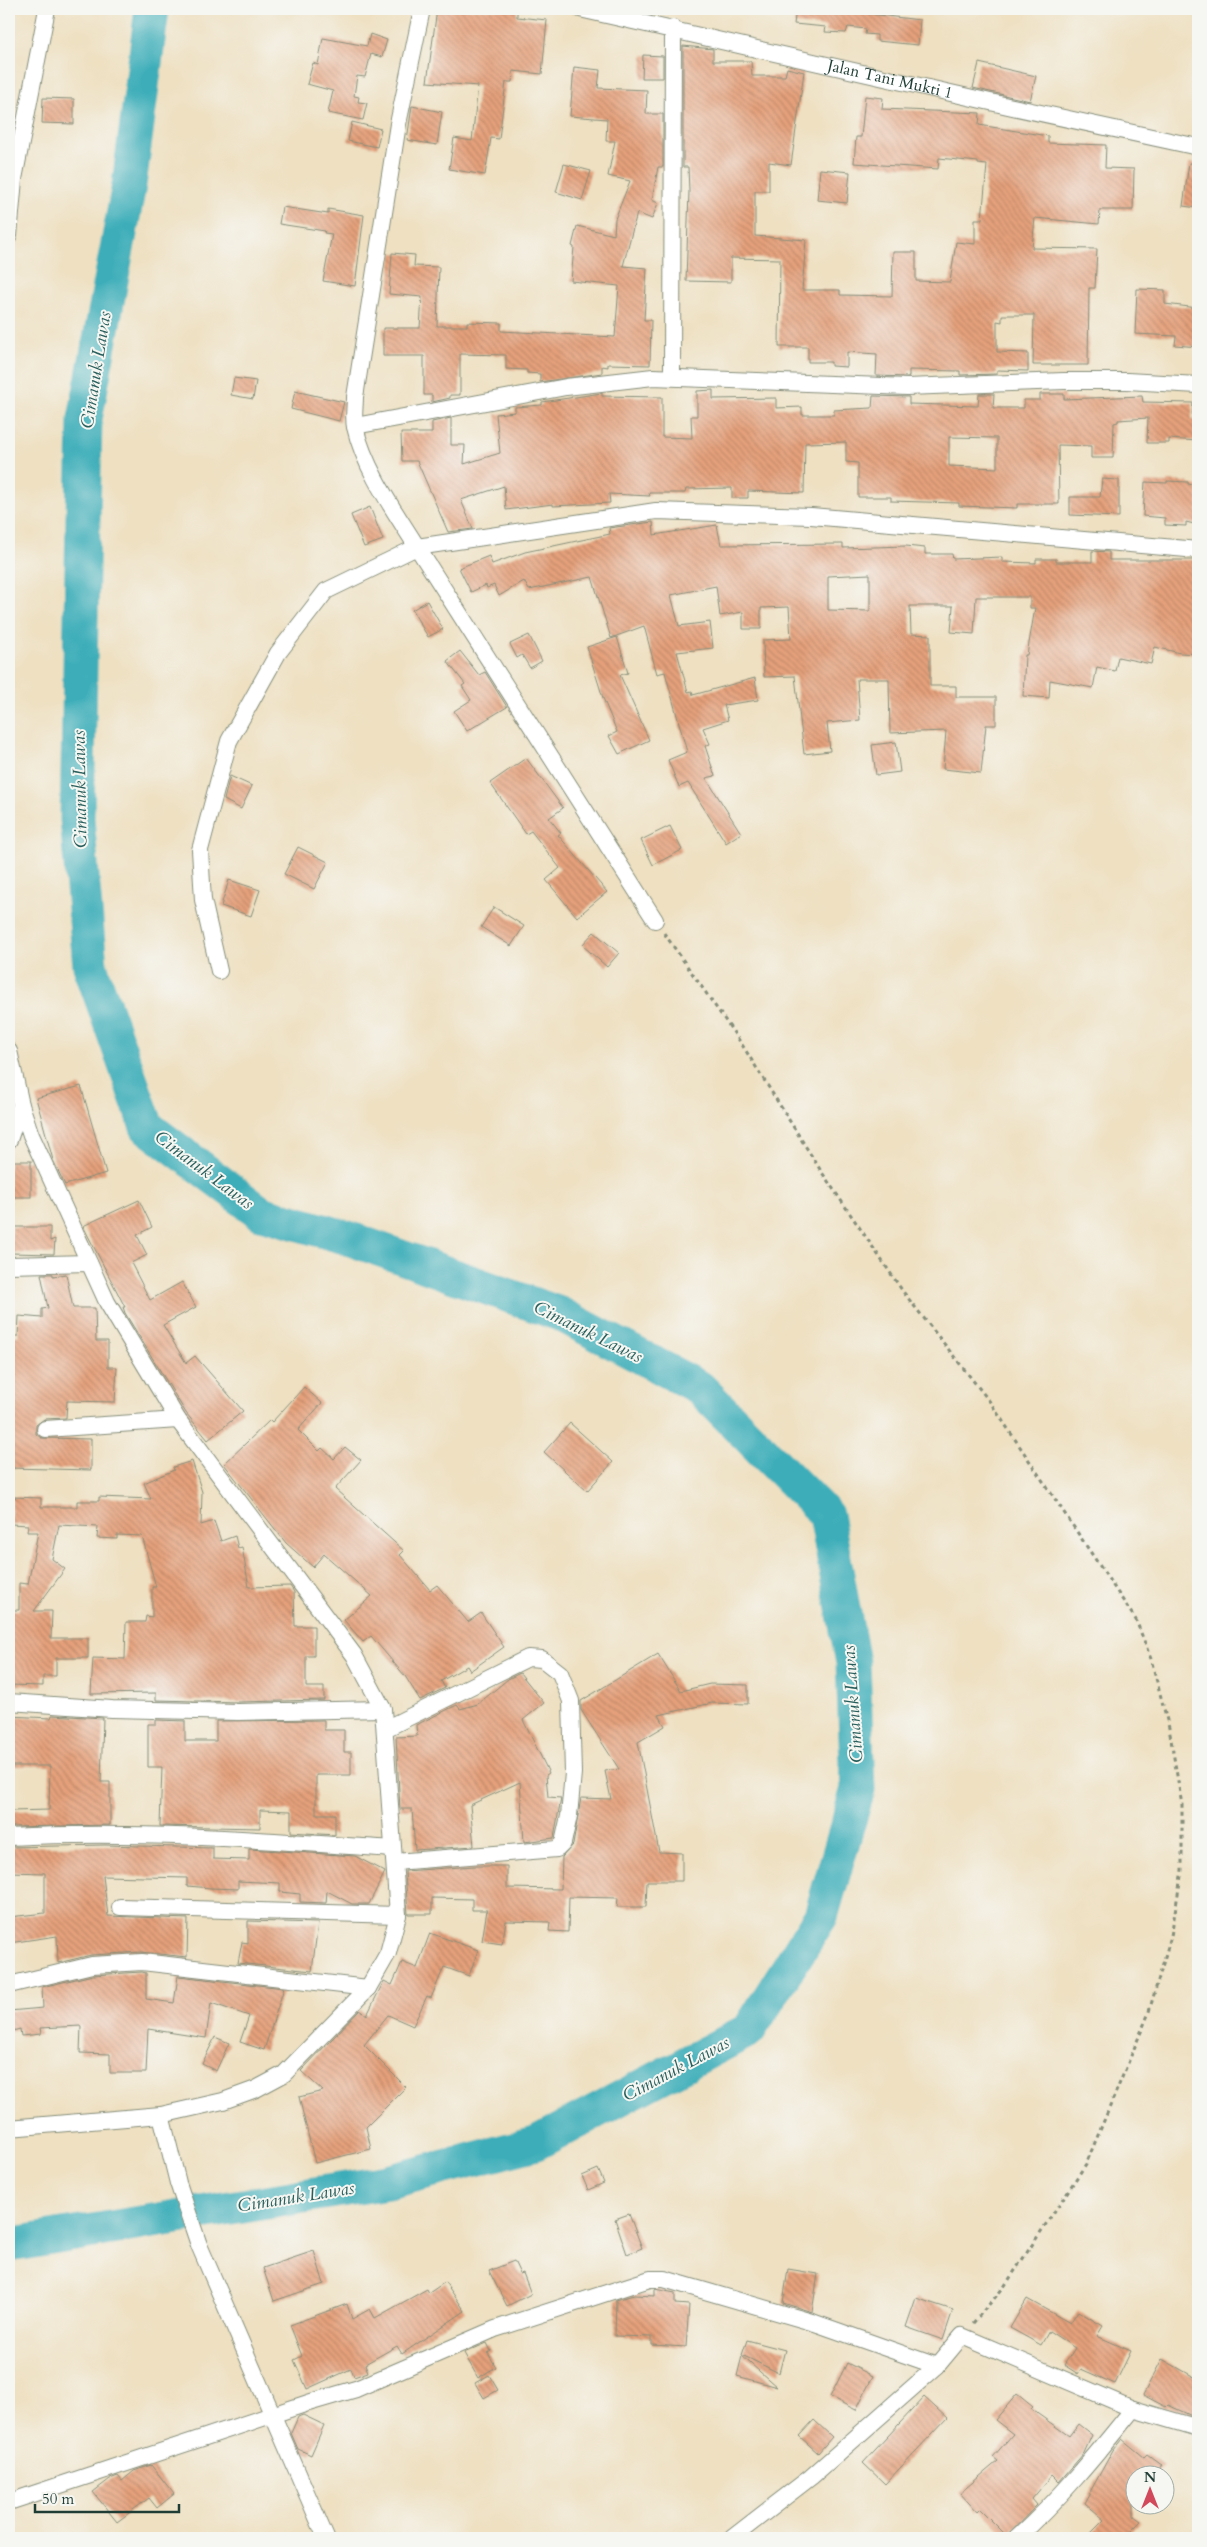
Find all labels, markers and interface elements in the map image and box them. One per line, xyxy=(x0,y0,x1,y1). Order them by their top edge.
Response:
street label: Jalan Tani Mukti 1 xyxy=(823,54,955,104)
water label: Cimanuk Lawas xyxy=(74,310,118,430)
water label: Cimanuk Lawas xyxy=(66,730,94,848)
water label: Cimanuk Lawas xyxy=(149,1125,259,1215)
water label: Cimanuk Lawas xyxy=(529,1295,647,1369)
water label: Cimanuk Lawas xyxy=(836,1644,870,1764)
water label: Cimanuk Lawas xyxy=(618,2030,734,2108)
water label: Cimanuk Lawas xyxy=(236,2175,356,2219)
north arrow xyxy=(1124,2464,1174,2514)
text: N xyxy=(1144,2468,1156,2487)
scale bar xyxy=(35,2482,179,2514)
text: 50 m xyxy=(42,2489,74,2509)

